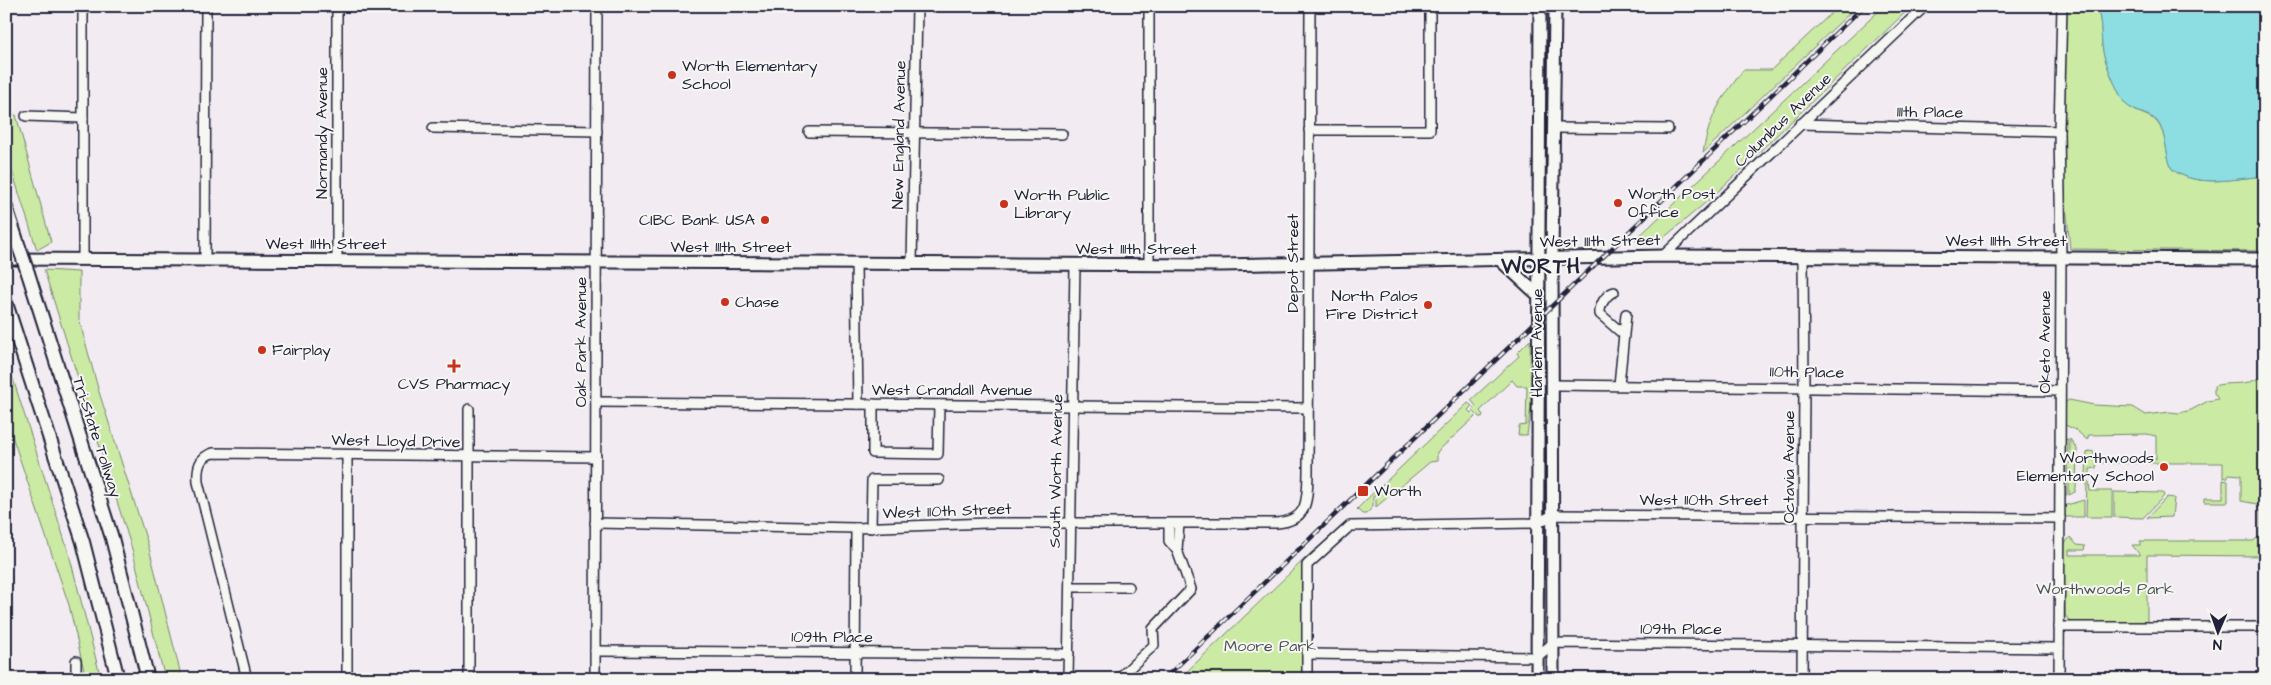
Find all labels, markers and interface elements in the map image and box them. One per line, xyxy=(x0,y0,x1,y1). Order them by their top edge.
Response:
place label: Worth Elementary School xyxy=(682,55,818,95)
street label: New England Avenue xyxy=(887,60,912,210)
street label: Normandy Avenue xyxy=(311,67,334,199)
street label: Columbus Avenue xyxy=(1730,68,1837,172)
marker: Worth Elementary School xyxy=(666,69,678,81)
street label: 111th Place xyxy=(1897,100,1964,124)
place label: Worth Post Office xyxy=(1628,183,1716,223)
place label: Worth Public Library xyxy=(1014,184,1110,225)
marker: Worth Post Office xyxy=(1612,197,1624,209)
marker: Worth Public Library xyxy=(998,198,1010,210)
place label: CIBC Bank USA xyxy=(639,209,755,231)
street label: Depot Street xyxy=(1282,213,1304,313)
marker: CIBC Bank USA xyxy=(759,214,771,226)
street label: West 111th Street xyxy=(1539,229,1661,253)
street label: West 111th Street xyxy=(1946,230,2067,252)
street label: West 111th Street xyxy=(266,233,387,255)
street label: West 111th Street xyxy=(671,236,792,258)
street label: West 111th Street xyxy=(1076,238,1197,260)
district label: WORTH xyxy=(1500,252,1581,281)
street label: Oak Park Avenue xyxy=(570,276,592,407)
place label: North Palos Fire District xyxy=(1325,285,1419,325)
street label: Harlem Avenue xyxy=(1526,288,1548,397)
street label: Oketo Avenue xyxy=(2034,290,2056,394)
place label: Chase xyxy=(735,291,779,313)
marker: Chase xyxy=(719,296,731,308)
marker: North Palos Fire District xyxy=(1422,299,1434,311)
place label: Fairplay xyxy=(272,339,331,362)
marker: Fairplay xyxy=(256,344,268,356)
marker: CVS Pharmacy xyxy=(448,360,460,372)
street label: 110th Place xyxy=(1770,360,1845,384)
street label: Tri-State Tollway xyxy=(66,373,127,501)
place label: CVS Pharmacy xyxy=(398,373,511,396)
street label: West Crandall Avenue xyxy=(872,379,1033,401)
street label: South Worth Avenue xyxy=(1044,394,1068,548)
street label: Octavia Avenue xyxy=(1778,410,1800,523)
street label: West Lloyd Drive xyxy=(331,429,461,454)
place label: Worthwoods Elementary School xyxy=(2017,447,2154,488)
marker: Worthwoods Elementary School xyxy=(2158,461,2170,473)
place label: Worth xyxy=(1374,480,1421,502)
marker: Worth xyxy=(1356,484,1370,498)
street label: West 110th Street xyxy=(1640,489,1769,511)
street label: West 110th Street xyxy=(882,498,1012,524)
park label: Worthwoods Park xyxy=(2036,578,2174,600)
north arrow xyxy=(2194,608,2244,658)
street label: 109th Place xyxy=(1640,618,1722,640)
street label: 109th Place xyxy=(791,626,873,648)
text: N xyxy=(2213,634,2222,654)
park label: Moore Park xyxy=(1224,635,1316,657)

